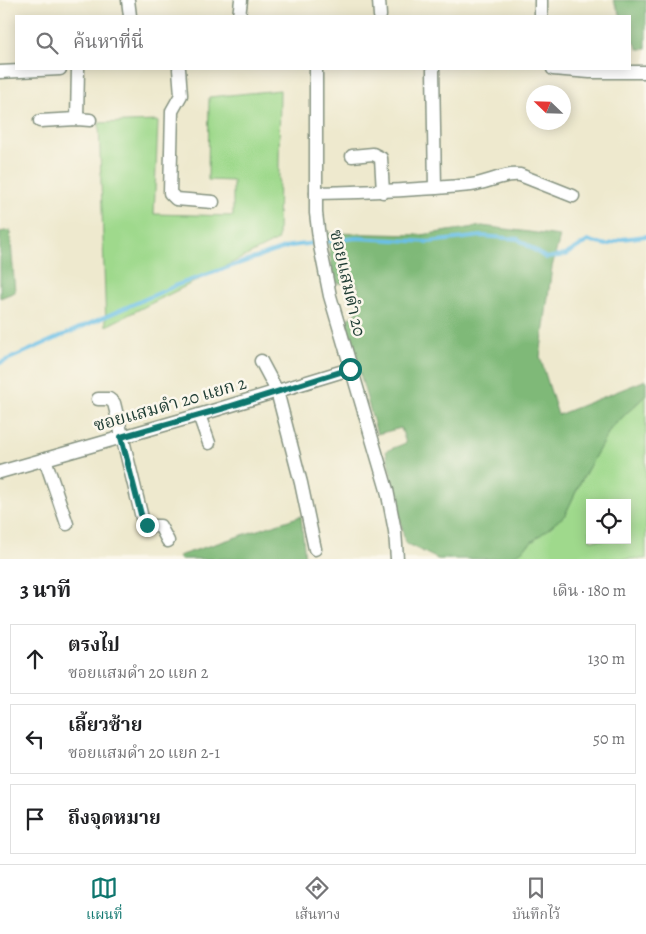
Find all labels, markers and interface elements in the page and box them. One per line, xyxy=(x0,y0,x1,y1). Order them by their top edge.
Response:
search box xyxy=(15,15,631,70)
icon: search xyxy=(33,29,61,57)
text: ค้นหาที่นี่ xyxy=(73,29,144,55)
north arrow xyxy=(526,85,571,130)
street label: ซอยแสมดำ 20 xyxy=(324,227,372,339)
route start xyxy=(339,358,362,381)
street label: ซอยแสมดำ 20 แยก 2 xyxy=(91,371,250,437)
map controls xyxy=(586,499,631,544)
button: locate xyxy=(586,499,631,544)
route end xyxy=(136,514,159,537)
text: 3 นาที xyxy=(20,576,71,604)
text: เดิน · 180 m xyxy=(552,580,626,602)
text: ตรงไป xyxy=(68,632,120,658)
icon: ahead xyxy=(21,645,49,673)
text: 130 m xyxy=(588,648,625,670)
text: ซอยแสมดำ 20 แยก 2 xyxy=(68,662,208,684)
text: เลี้ยวซ้าย xyxy=(68,712,142,738)
icon: left xyxy=(21,725,49,753)
text: 50 m xyxy=(593,728,625,750)
text: ซอยแสมดำ 20 แยก 2-1 xyxy=(68,742,220,764)
icon: arrive xyxy=(21,805,49,833)
text: ถึงจุดหมาย xyxy=(68,805,161,831)
tab: แผนที่ xyxy=(86,874,123,926)
tab: เส้นทาง xyxy=(295,874,340,926)
tab: บันทึกไว้ xyxy=(512,874,560,926)

